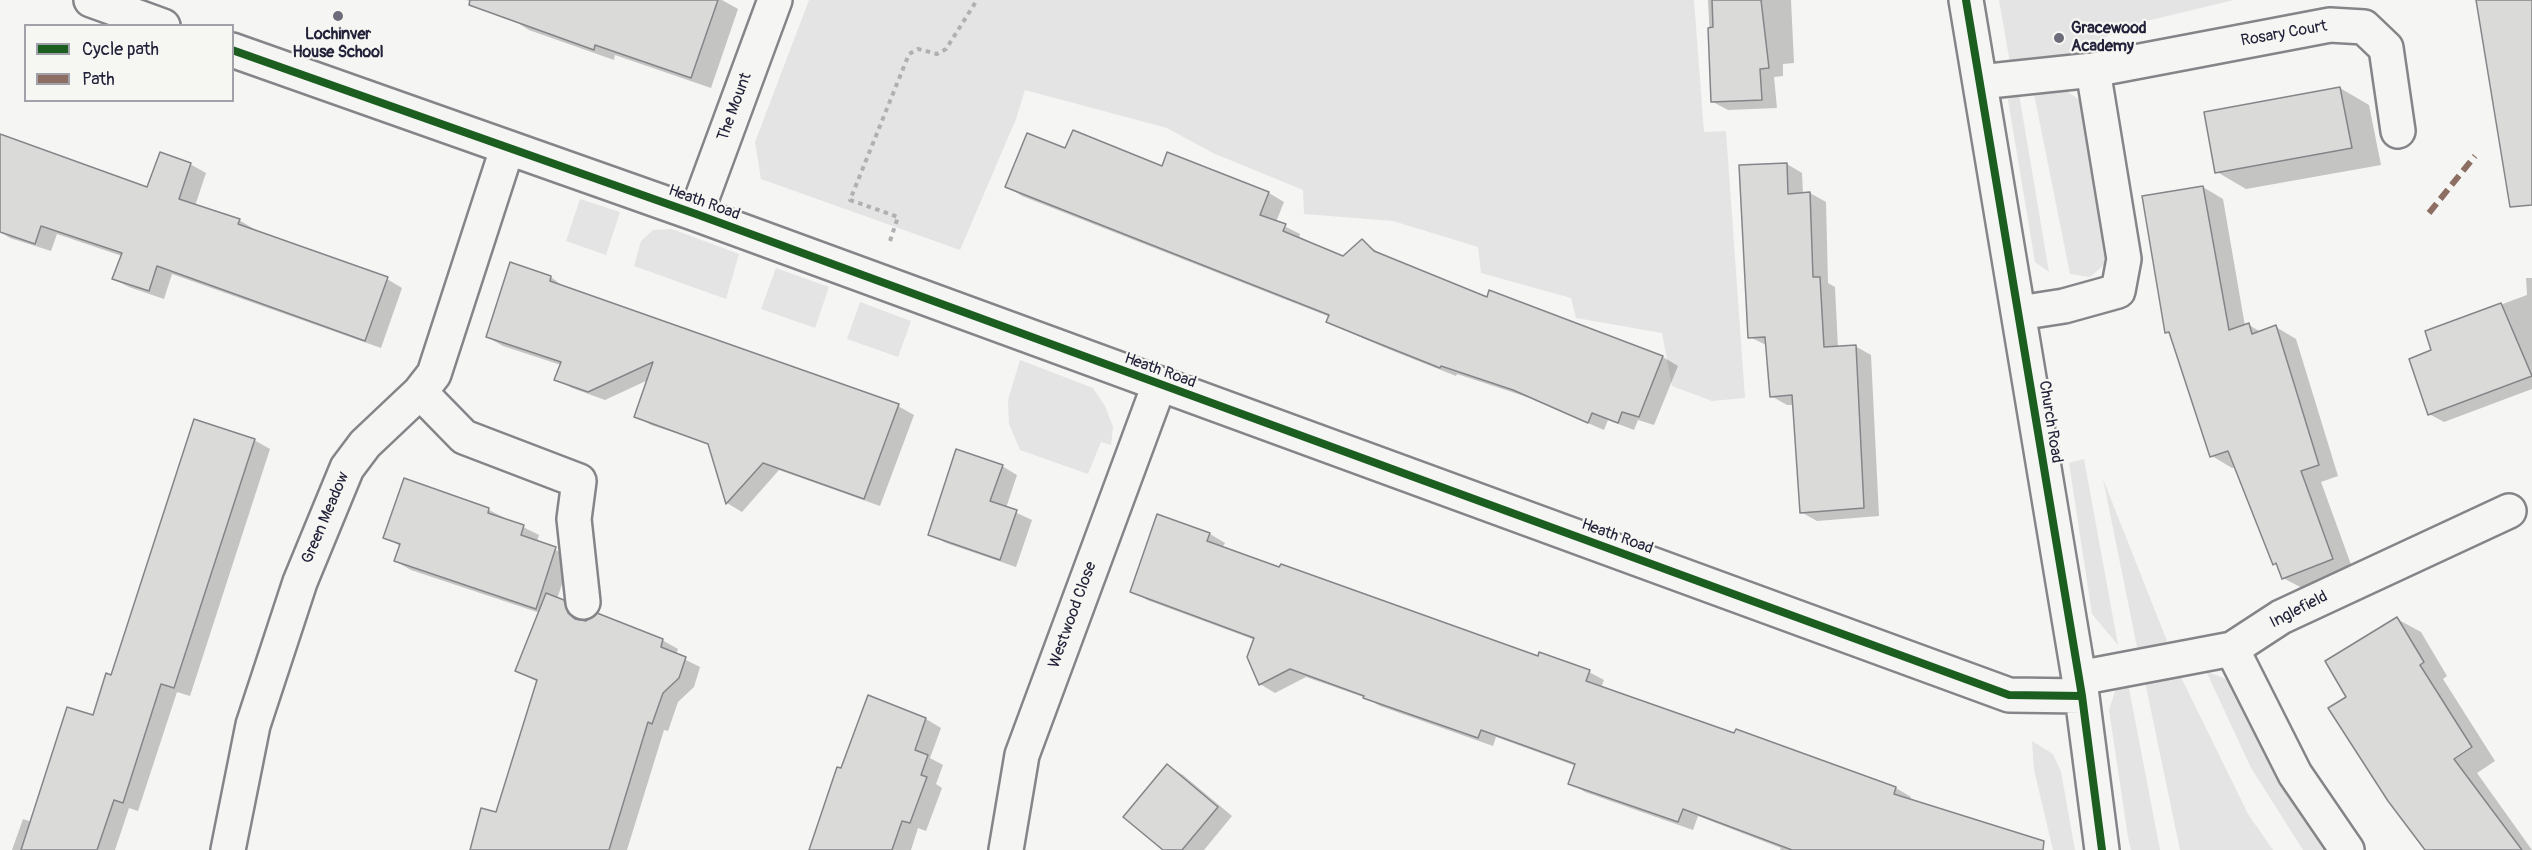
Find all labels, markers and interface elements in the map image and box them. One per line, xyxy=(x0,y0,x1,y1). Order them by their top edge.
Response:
marker: Lochinver House School xyxy=(331,9,345,23)
street label: Rosary Court xyxy=(2239,17,2329,51)
place label: Gracewood Academy xyxy=(2071,19,2147,57)
legend xyxy=(24,24,234,102)
place label: Lochinver House School xyxy=(292,25,384,63)
marker: Gracewood Academy xyxy=(2052,31,2066,45)
text: Cycle path xyxy=(82,38,159,61)
text: Path xyxy=(82,68,115,91)
street label: The Mount xyxy=(714,70,756,144)
street label: Heath Road xyxy=(666,181,742,225)
street label: Heath Road xyxy=(1122,349,1198,393)
street label: Church Road xyxy=(2034,379,2066,465)
street label: Green Meadow xyxy=(298,469,354,567)
street label: Heath Road xyxy=(1579,515,1655,559)
street label: Westwood Close xyxy=(1045,559,1101,671)
street label: Inglefield xyxy=(2267,587,2331,633)

